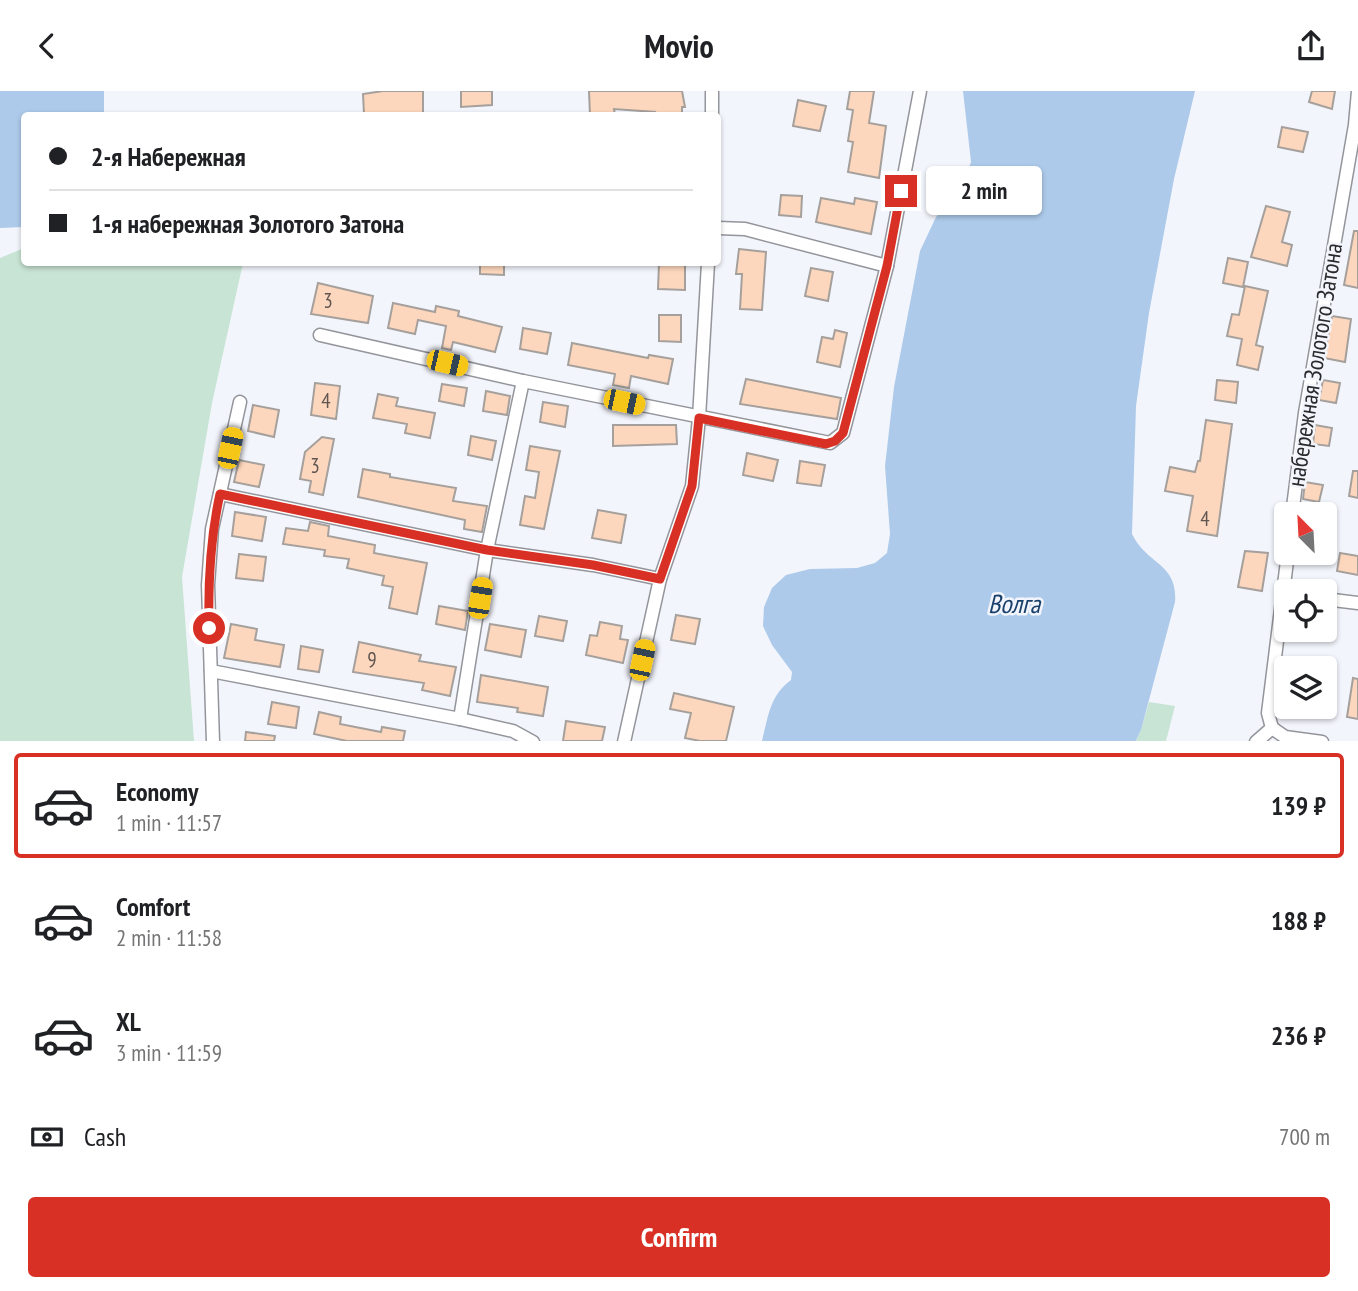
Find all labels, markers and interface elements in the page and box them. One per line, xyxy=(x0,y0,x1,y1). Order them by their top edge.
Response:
text: Movio xyxy=(644,25,714,67)
icon: back xyxy=(28,27,66,65)
icon: share xyxy=(1292,27,1330,65)
text: 2-я Набережная xyxy=(91,140,246,173)
callout: 2 min xyxy=(926,167,1041,215)
route end xyxy=(885,175,917,207)
text: 2 min xyxy=(961,176,1007,205)
text: 1-я набережная Золотого Затона xyxy=(91,207,404,240)
street label: набережная Золотого Затона xyxy=(1280,241,1349,489)
house number: 3 xyxy=(323,287,333,314)
car xyxy=(425,348,470,378)
house number: 4 xyxy=(321,387,331,414)
car xyxy=(602,387,647,417)
car xyxy=(216,425,245,471)
house number: 3 xyxy=(310,452,320,479)
north arrow xyxy=(1274,502,1337,565)
map controls xyxy=(1274,502,1337,719)
house number: 4 xyxy=(1200,505,1210,532)
car xyxy=(467,576,494,620)
button: locate xyxy=(1274,579,1337,642)
water label: Волга xyxy=(988,587,1042,620)
route start xyxy=(193,612,225,644)
car xyxy=(628,637,657,683)
house number: 9 xyxy=(367,646,377,673)
button: layers xyxy=(1274,656,1337,719)
icon: car xyxy=(32,774,95,837)
text: Economy xyxy=(116,775,198,808)
text: 139 ₽ xyxy=(1271,789,1326,822)
text: 1 min · 11:57 xyxy=(116,808,222,837)
icon: car xyxy=(32,889,95,952)
text: Comfort xyxy=(116,890,190,923)
text: 188 ₽ xyxy=(1271,904,1326,937)
text: 2 min · 11:58 xyxy=(116,923,222,952)
icon: car xyxy=(32,1004,95,1067)
text: XL xyxy=(116,1005,141,1038)
text: 236 ₽ xyxy=(1271,1019,1326,1052)
text: 3 min · 11:59 xyxy=(116,1038,222,1067)
icon: cash xyxy=(28,1118,66,1156)
text: Cash xyxy=(84,1120,126,1153)
text: 700 m xyxy=(1279,1122,1330,1151)
button: Confirm xyxy=(28,1197,1330,1277)

